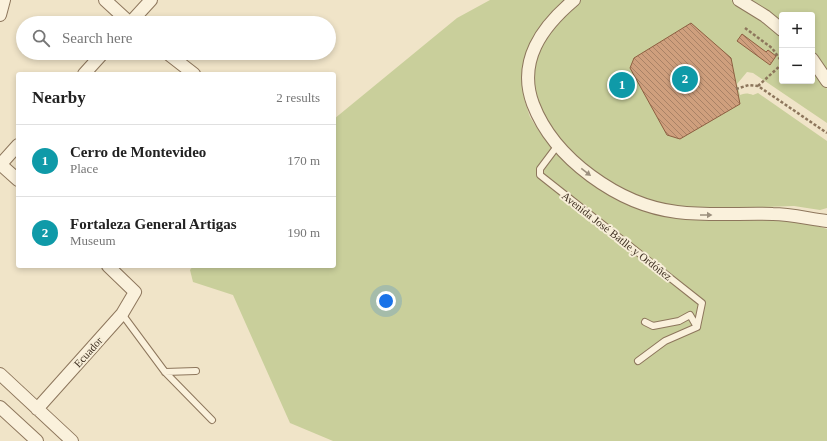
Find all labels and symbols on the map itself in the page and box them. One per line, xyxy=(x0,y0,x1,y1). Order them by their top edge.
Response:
pin: 2 xyxy=(672,64,698,94)
pin: 1 xyxy=(609,70,635,100)
one-way arrow xyxy=(580,167,591,176)
street label: Avenida José Batlle y Ordóñez xyxy=(560,189,674,283)
one-way arrow xyxy=(700,212,713,218)
your location xyxy=(376,291,396,311)
street label: Ecuador xyxy=(71,334,105,370)

